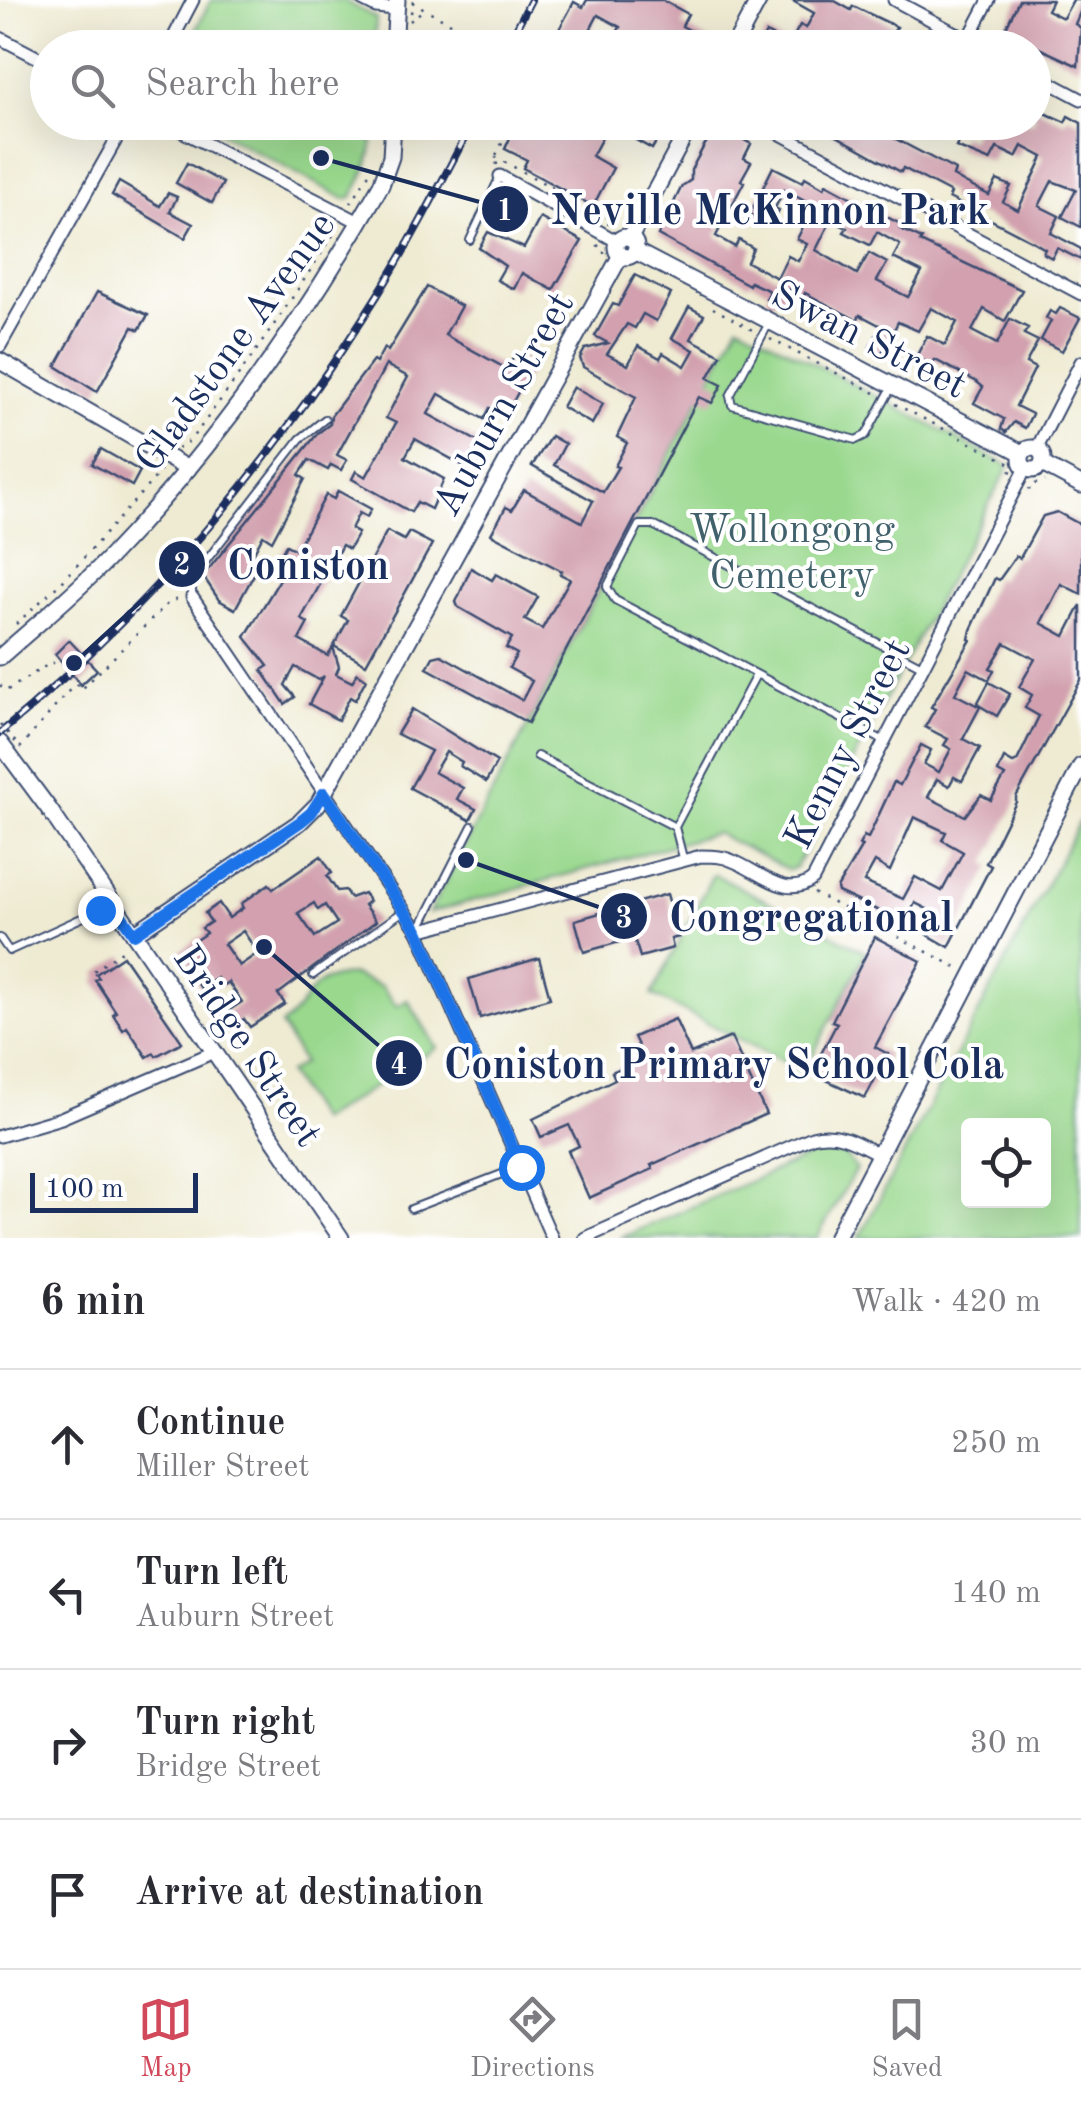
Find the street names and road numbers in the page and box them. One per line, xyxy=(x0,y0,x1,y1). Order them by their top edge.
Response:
street label: Gladstone Avenue xyxy=(130,206,344,480)
street label: Swan Street xyxy=(764,275,972,408)
street label: Auburn Street xyxy=(428,286,583,524)
street label: Kenny Street xyxy=(779,633,920,856)
street label: Bridge Street xyxy=(164,940,327,1155)

